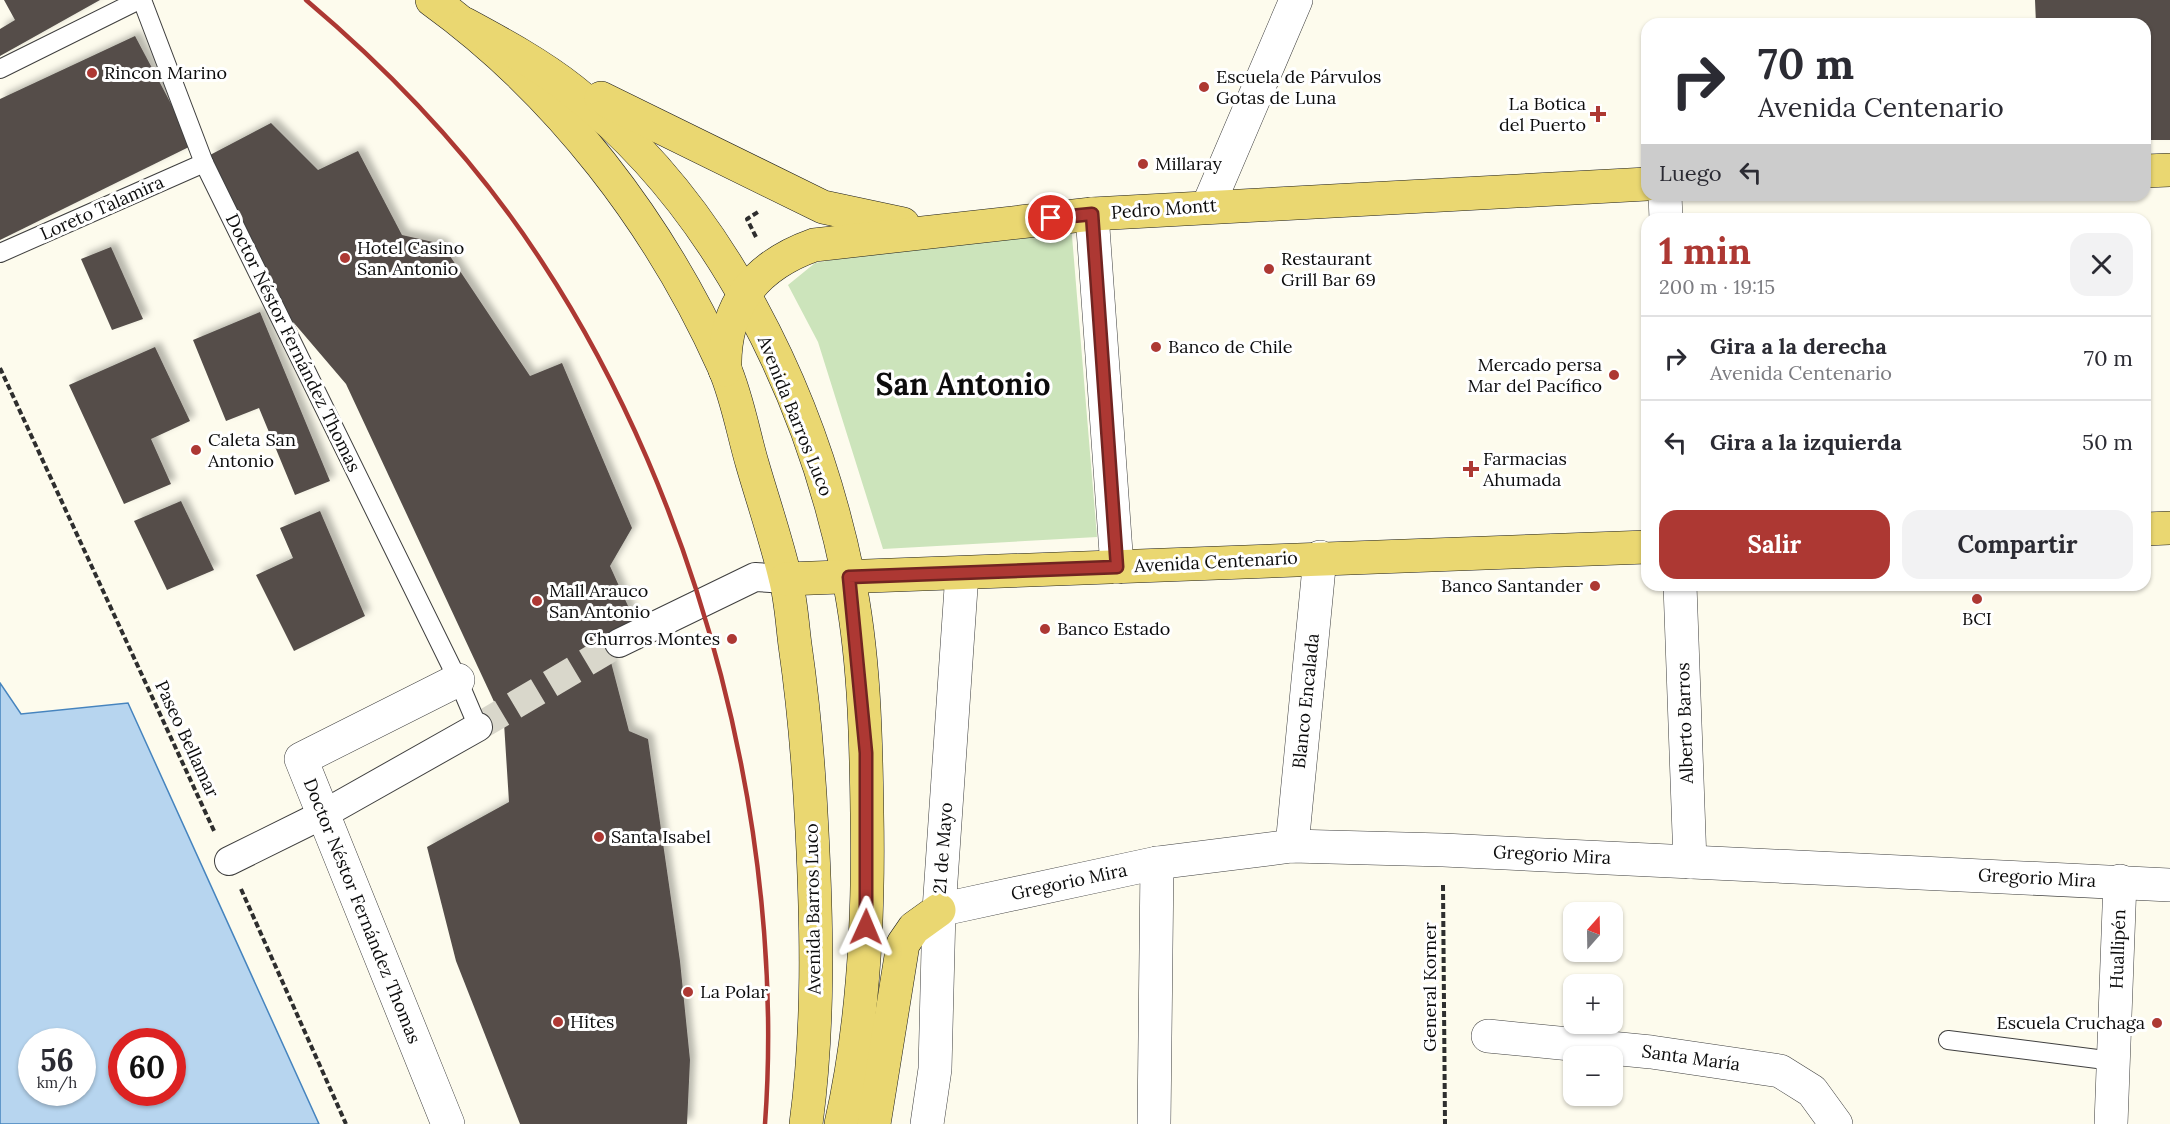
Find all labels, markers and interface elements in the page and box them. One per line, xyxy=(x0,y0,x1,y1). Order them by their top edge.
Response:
text: 70 m xyxy=(1758,37,1854,91)
icon: right xyxy=(1659,42,1737,120)
place label: Rincon Marino xyxy=(104,61,227,84)
place label: Escuela de Párvulos Gotas de Luna xyxy=(1216,65,1381,109)
marker: Rincon Marino xyxy=(85,66,99,80)
marker: Escuela de Párvulos Gotas de Luna xyxy=(1197,80,1211,94)
text: Avenida Centenario xyxy=(1758,90,2004,124)
place label: La Botica del Puerto xyxy=(1499,92,1586,136)
marker: La Botica del Puerto xyxy=(1591,107,1605,121)
place label: Millaray xyxy=(1155,152,1222,175)
icon: left xyxy=(1734,156,1767,189)
marker: Millaray xyxy=(1136,157,1150,171)
text: Luego xyxy=(1659,159,1722,187)
street label: Loreto Talamira xyxy=(36,170,167,245)
pin xyxy=(1025,192,1076,243)
street label: Pedro Montt xyxy=(1110,193,1218,224)
icon: arrive xyxy=(1034,201,1067,234)
street label: Doctor Néstor Fernández Thomas xyxy=(221,210,366,476)
text: 1 min xyxy=(1659,228,1751,274)
button: close xyxy=(2070,233,2133,296)
place label: Hotel Casino San Antonio xyxy=(357,236,464,280)
place label: Restaurant Grill Bar 69 xyxy=(1281,247,1376,291)
marker: Hotel Casino San Antonio xyxy=(338,251,352,265)
marker: Restaurant Grill Bar 69 xyxy=(1262,262,1276,276)
text: 200 m · 19:15 xyxy=(1659,274,1775,299)
street label: Avenida Barros Luco xyxy=(752,331,838,499)
text: Gira a la derecha xyxy=(1710,332,1887,360)
place label: Banco de Chile xyxy=(1168,335,1293,358)
marker: Banco de Chile xyxy=(1149,340,1163,354)
icon: right xyxy=(1659,342,1692,375)
text: 70 m xyxy=(2084,344,2133,372)
place label: Mercado persa Mar del Pacífico xyxy=(1468,353,1602,397)
text: Avenida Centenario xyxy=(1710,360,1892,385)
district label: San Antonio xyxy=(876,365,1050,403)
marker: Mercado persa Mar del Pacífico xyxy=(1607,368,1621,382)
icon: left xyxy=(1659,426,1692,459)
place label: Caleta San Antonio xyxy=(207,428,296,472)
text: Gira a la izquierda xyxy=(1710,428,1902,456)
text: 50 m xyxy=(2082,428,2133,456)
marker: Caleta San Antonio xyxy=(189,443,203,457)
place label: Farmacias Ahumada xyxy=(1482,447,1567,491)
marker: Farmacias Ahumada xyxy=(1464,462,1478,476)
button: Salir xyxy=(1659,510,1890,579)
button: Compartir xyxy=(1902,510,2133,579)
street label: Avenida Centenario xyxy=(1133,546,1298,577)
place label: Banco Santander xyxy=(1441,574,1583,597)
place label: Mall Arauco San Antonio xyxy=(549,579,650,623)
marker: Banco Santander xyxy=(1588,579,1602,593)
marker: BCI xyxy=(1970,592,1984,606)
marker: Mall Arauco San Antonio xyxy=(530,594,544,608)
place label: BCI xyxy=(1962,607,1992,630)
place label: Banco Estado xyxy=(1057,617,1170,640)
marker: Banco Estado xyxy=(1038,622,1052,636)
place label: Churros Montes xyxy=(584,627,720,650)
marker: Churros Montes xyxy=(725,632,739,646)
street label: Blanco Encalada xyxy=(1287,632,1324,770)
street label: Alberto Barros xyxy=(1671,662,1698,785)
street label: Paseo Bellamar xyxy=(150,677,225,801)
street label: Doctor Néstor Fernández Thomas xyxy=(299,775,426,1047)
street label: 21 de Mayo xyxy=(928,801,957,895)
street label: Avenida Barros Luco xyxy=(800,823,826,996)
place label: Santa Isabel xyxy=(611,825,711,848)
marker: Santa Isabel xyxy=(592,830,606,844)
street label: Gregorio Mira xyxy=(1492,840,1612,869)
street label: Gregorio Mira xyxy=(1009,858,1129,905)
street label: Gregorio Mira xyxy=(1977,863,2097,892)
position arrow xyxy=(834,895,898,959)
north arrow xyxy=(1563,902,1623,962)
map controls xyxy=(1563,902,1623,1106)
street label: Huallipén xyxy=(2105,909,2130,989)
street label: General Korner xyxy=(1418,922,1441,1052)
button: + xyxy=(1563,974,1623,1034)
place label: La Polar xyxy=(700,980,768,1003)
marker: La Polar xyxy=(681,985,695,999)
place label: Hites xyxy=(570,1010,614,1033)
place label: Escuela Cruchaga xyxy=(1996,1011,2145,1034)
marker: Hites xyxy=(551,1015,565,1029)
marker: Escuela Cruchaga xyxy=(2150,1016,2164,1030)
speed limit sign: 60 xyxy=(108,1028,186,1106)
street label: Santa María xyxy=(1640,1039,1742,1076)
text: 56 xyxy=(40,1041,74,1079)
button: − xyxy=(1563,1046,1623,1106)
text: km/h xyxy=(37,1073,77,1092)

